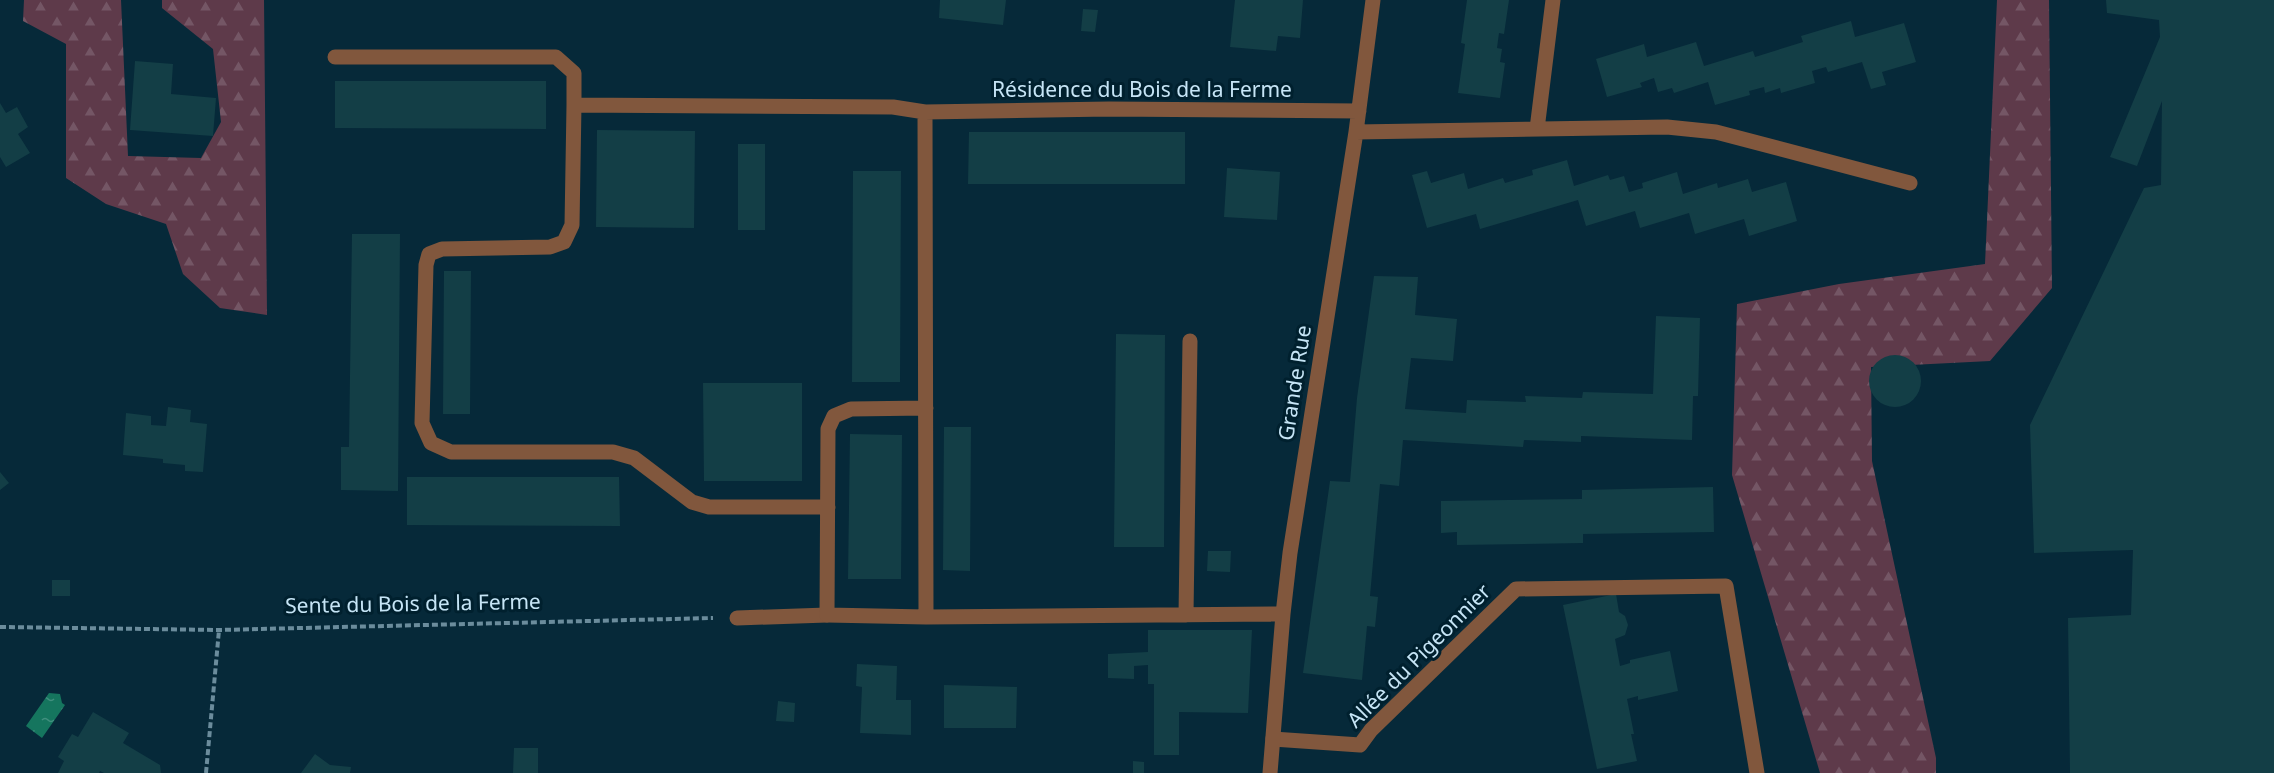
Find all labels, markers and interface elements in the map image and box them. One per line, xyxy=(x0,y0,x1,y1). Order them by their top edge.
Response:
street label: Résidence du Bois de la Ferme xyxy=(992,75,1292,103)
street label: Grande Rue xyxy=(1271,323,1317,443)
street label: Allée du Pigeonnier xyxy=(1340,577,1496,733)
street label: Sente du Bois de la Ferme xyxy=(285,587,541,619)

